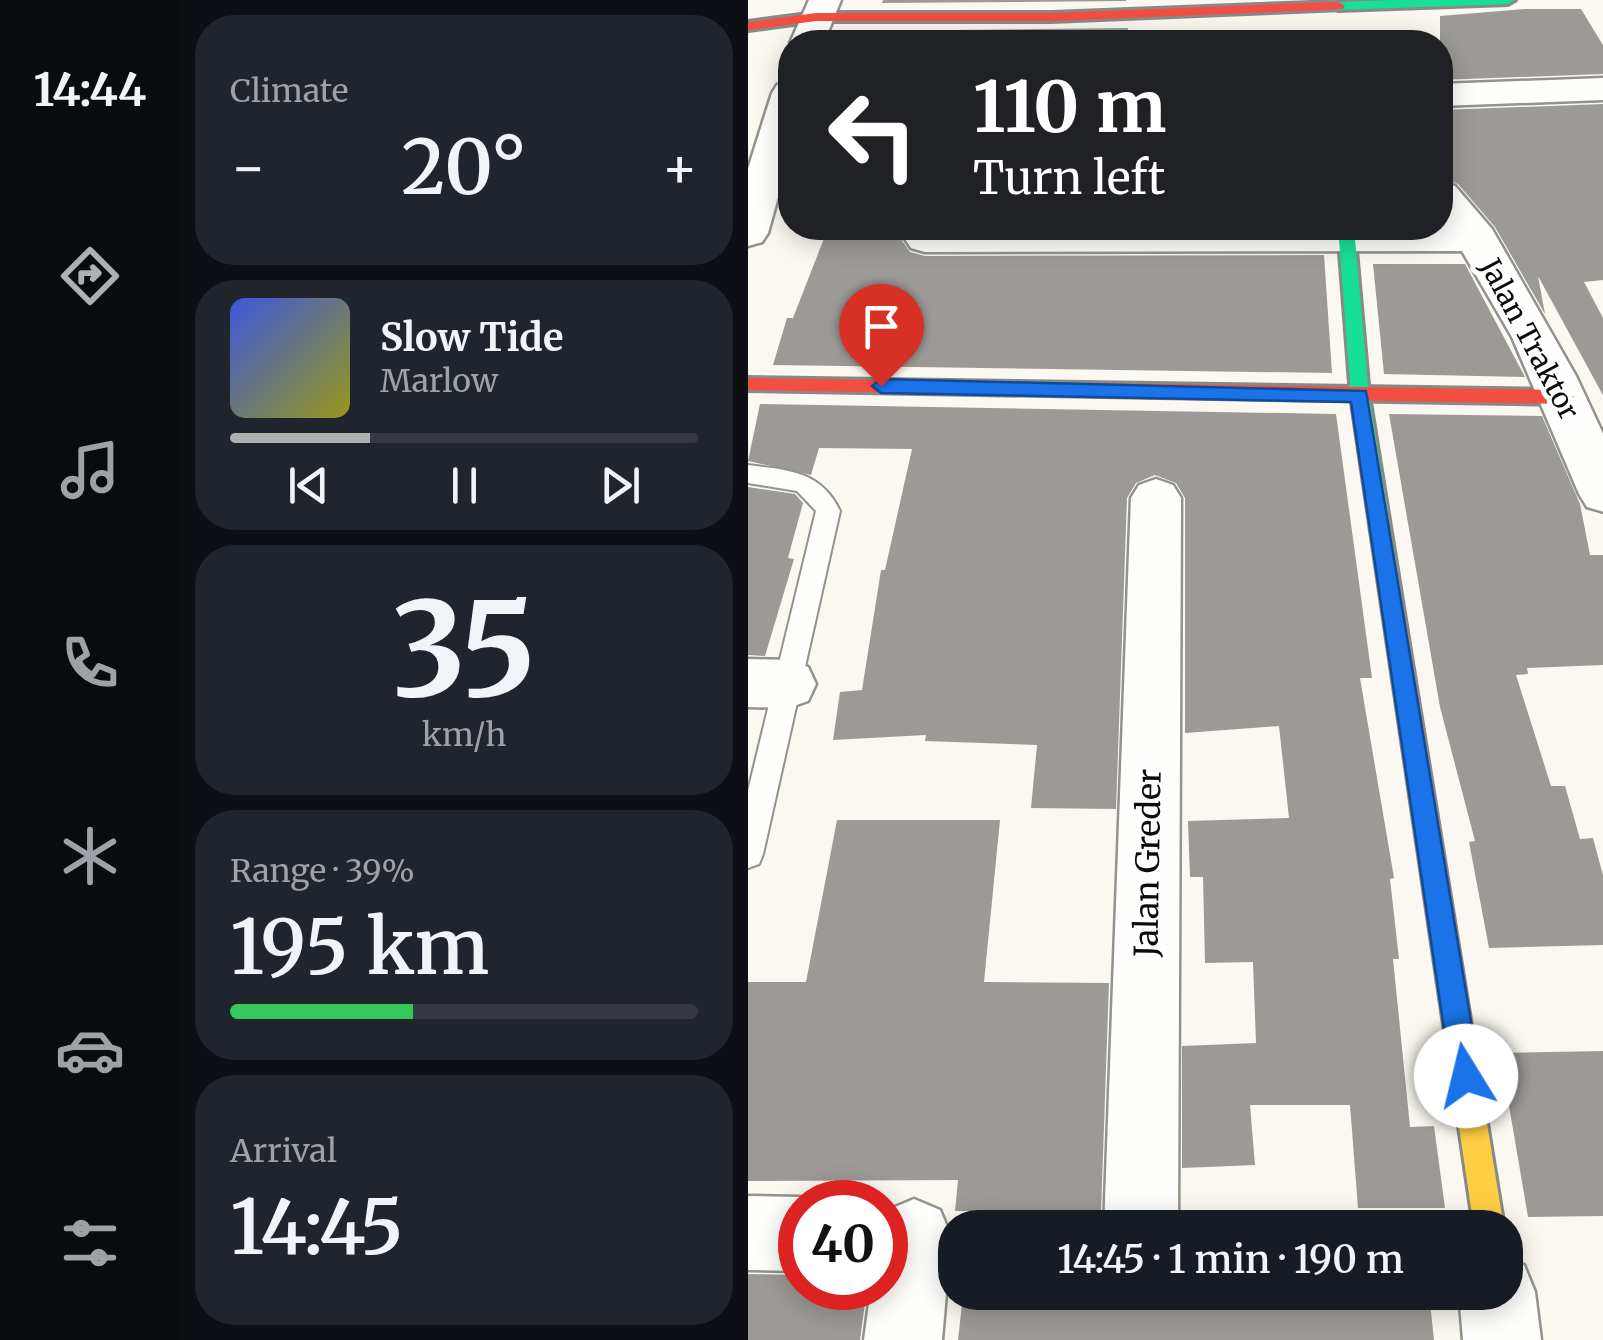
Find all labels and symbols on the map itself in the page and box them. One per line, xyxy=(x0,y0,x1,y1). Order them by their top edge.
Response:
street label: Jalan Traktor xyxy=(1472,251,1587,426)
pin xyxy=(839,284,924,387)
street label: Jalan Greder xyxy=(1126,769,1170,958)
position arrow xyxy=(1414,1024,1518,1128)
speed limit sign: 40 xyxy=(778,1180,908,1310)

